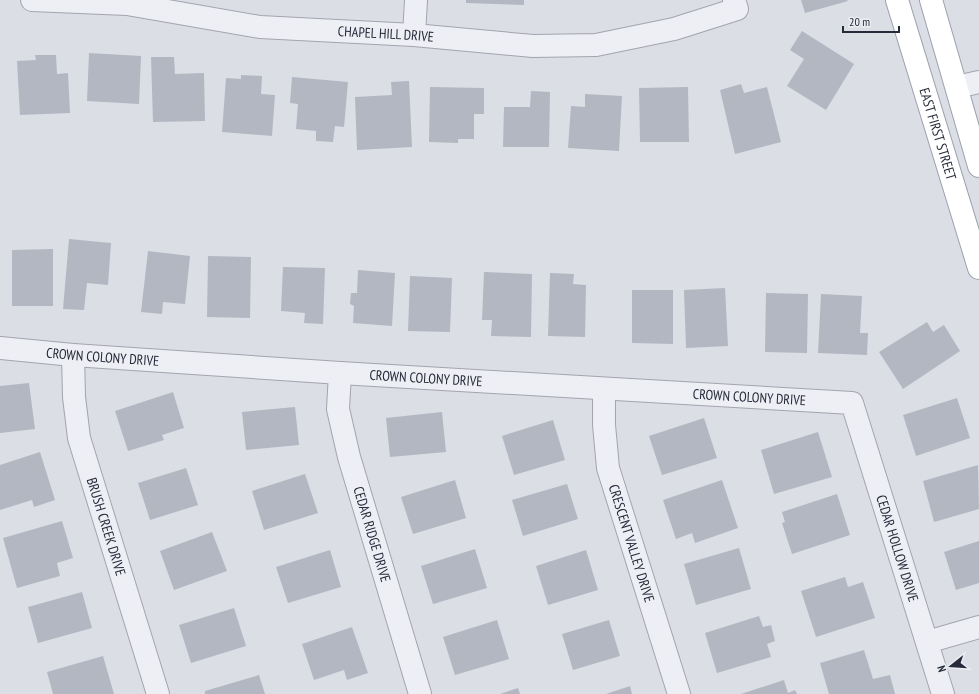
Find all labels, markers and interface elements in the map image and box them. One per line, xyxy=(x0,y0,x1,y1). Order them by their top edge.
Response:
scale bar xyxy=(843,8,899,34)
text: 20 m xyxy=(849,14,870,29)
street label: CHAPEL HILL DRIVE xyxy=(337,22,434,46)
street label: EAST FIRST STREET xyxy=(915,86,961,183)
street label: CROWN COLONY DRIVE xyxy=(45,343,160,370)
street label: CROWN COLONY DRIVE xyxy=(369,366,483,390)
street label: CROWN COLONY DRIVE xyxy=(692,385,806,409)
street label: BRUSH CREEK DRIVE xyxy=(83,475,130,578)
street label: CRESCENT VALLEY DRIVE xyxy=(605,482,659,604)
street label: CEDAR RIDGE DRIVE xyxy=(349,484,395,584)
street label: CEDAR HOLLOW DRIVE xyxy=(872,492,923,604)
north arrow xyxy=(931,646,971,686)
text: N xyxy=(934,664,949,674)

